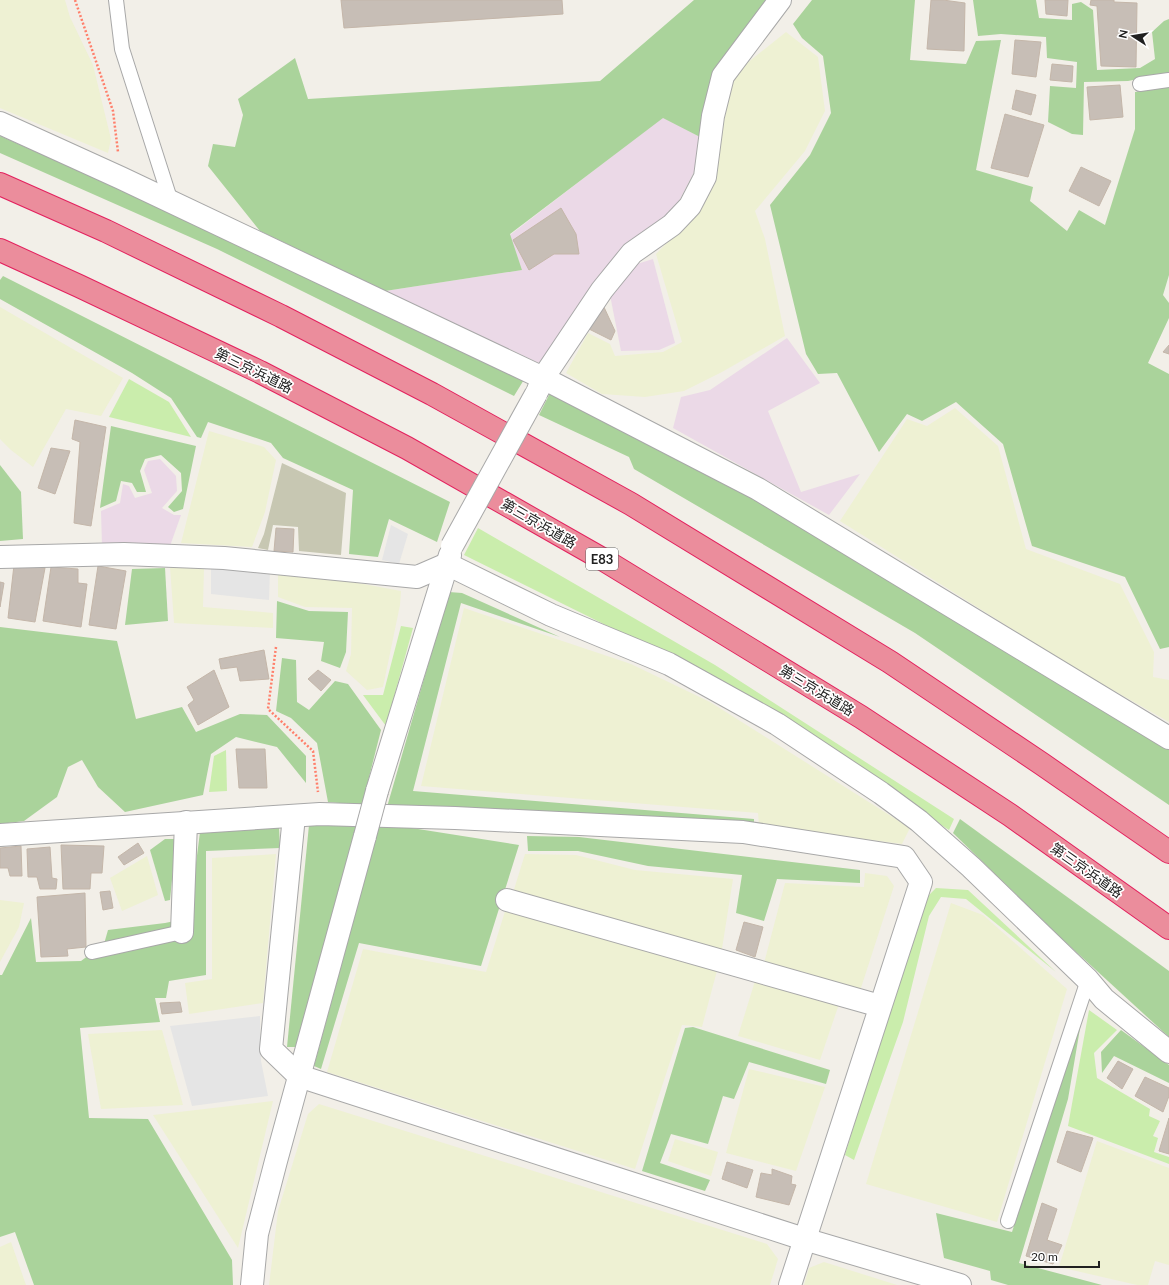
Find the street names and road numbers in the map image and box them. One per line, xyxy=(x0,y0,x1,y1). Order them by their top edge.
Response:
street label: 第三京浜道路 xyxy=(213,344,295,396)
street label: 第三京浜道路 xyxy=(498,495,580,551)
road number: E83 xyxy=(586,548,618,570)
street label: 第三京浜道路 xyxy=(777,661,857,719)
street label: 第三京浜道路 xyxy=(1048,839,1126,901)

